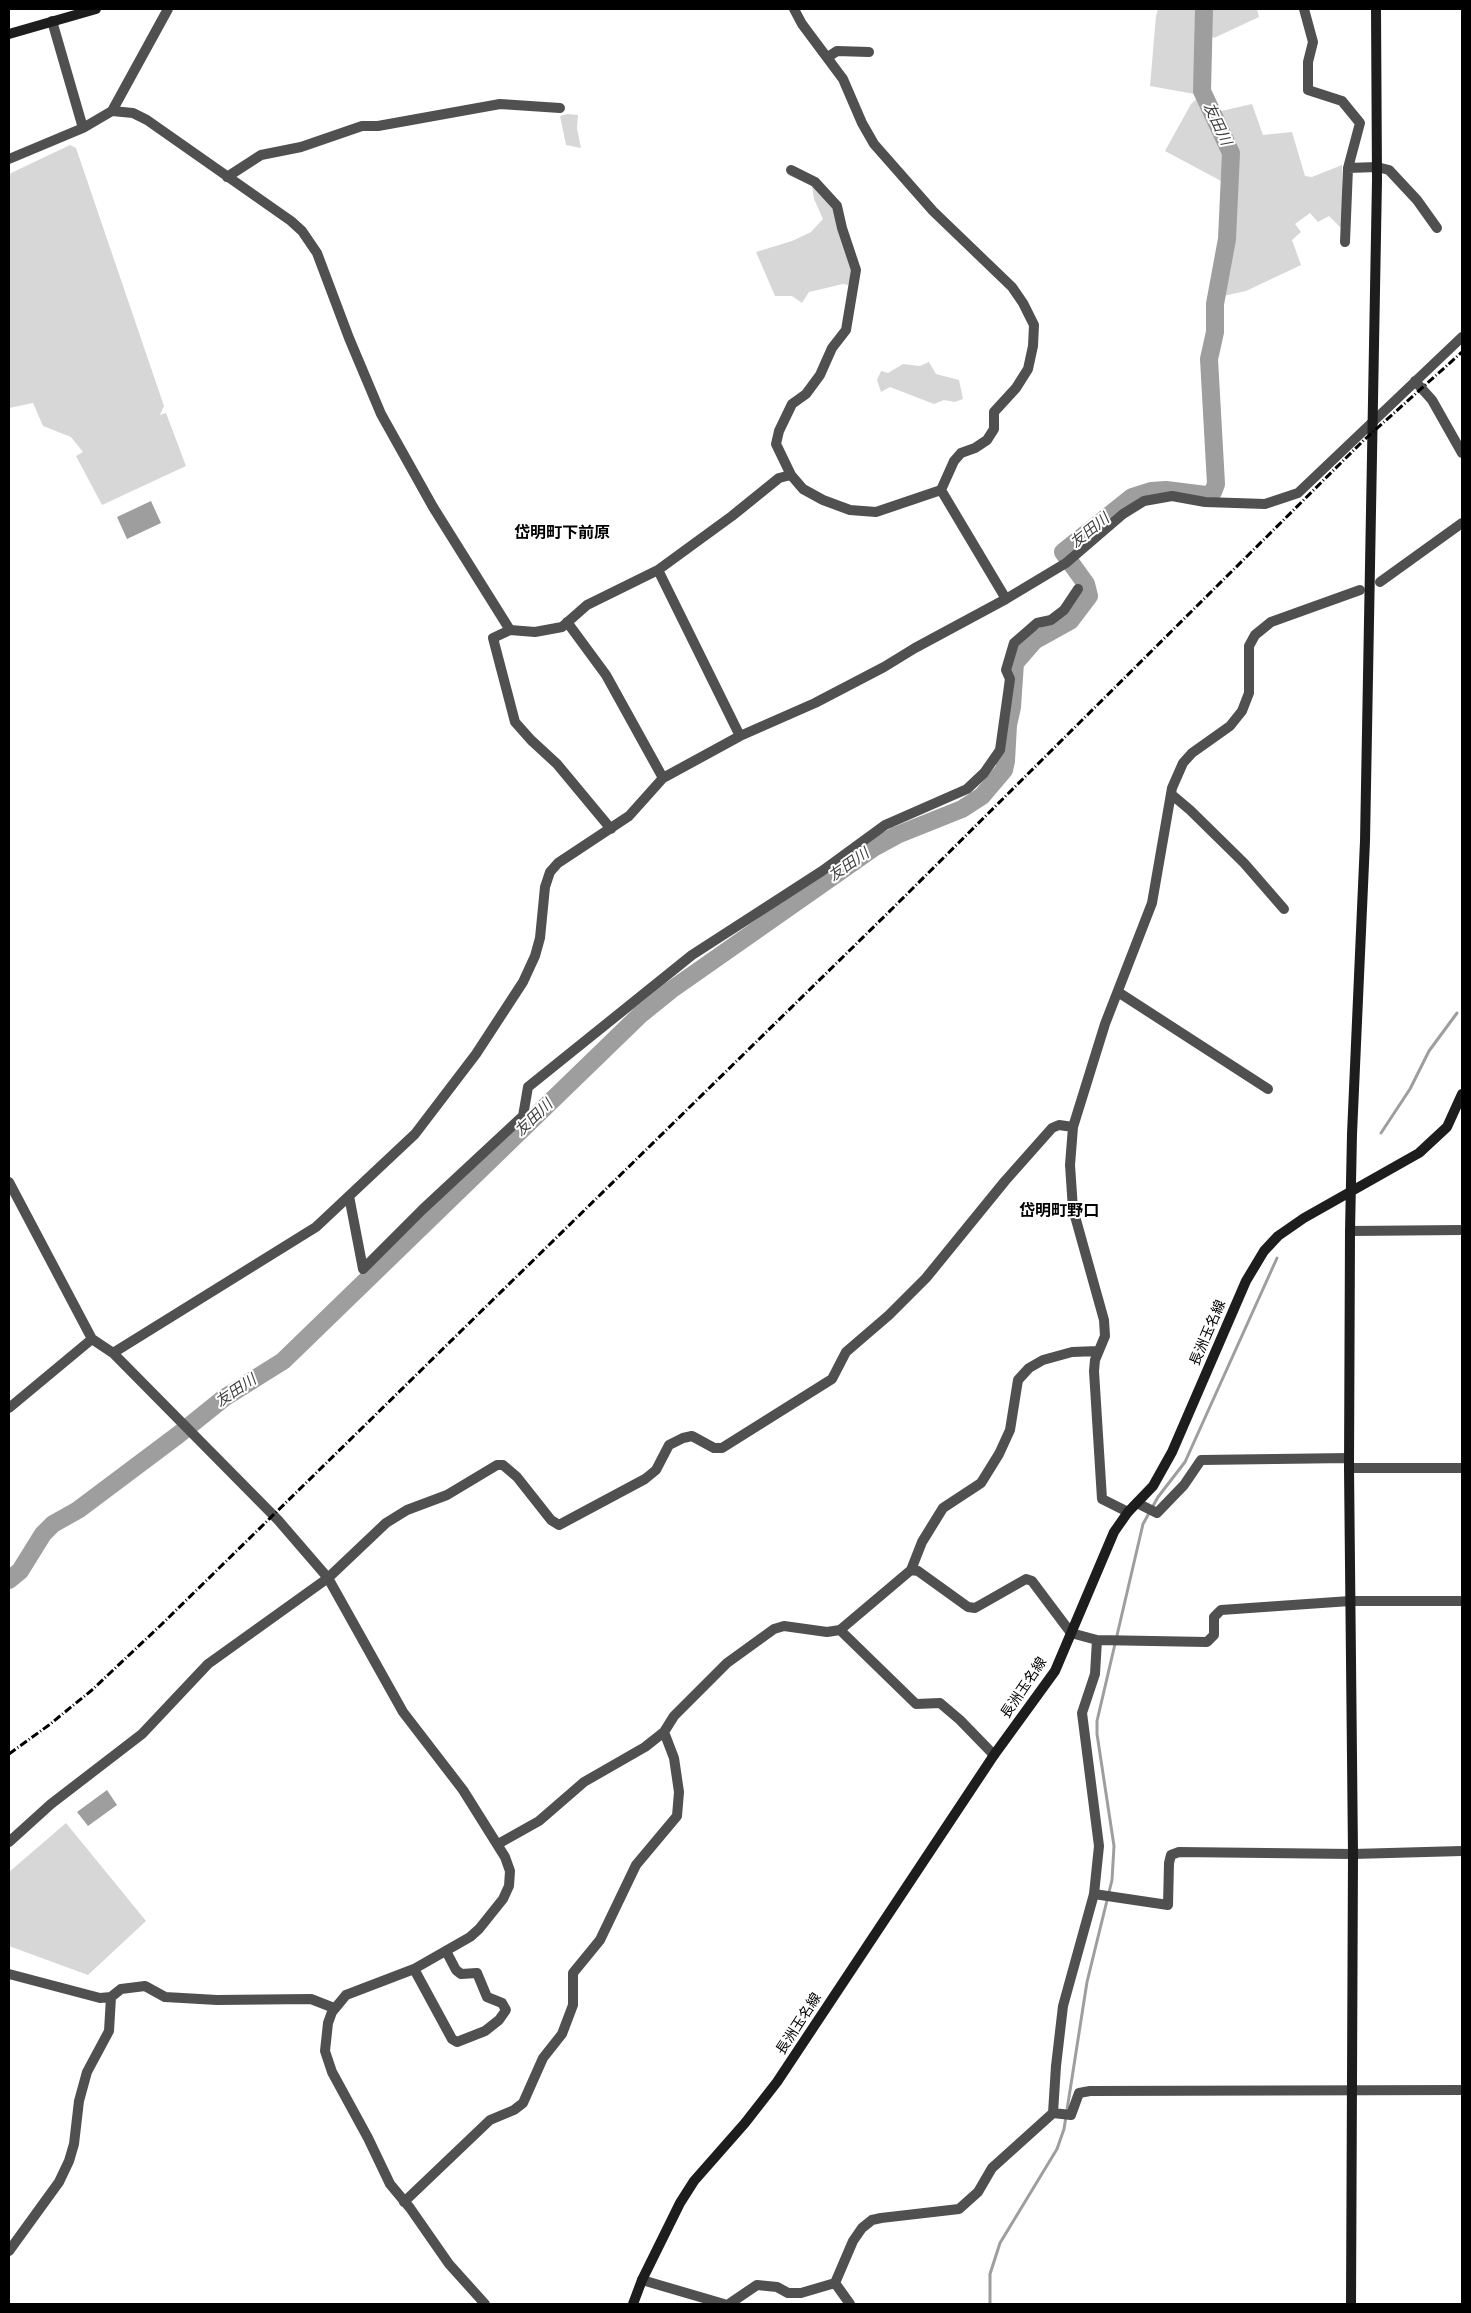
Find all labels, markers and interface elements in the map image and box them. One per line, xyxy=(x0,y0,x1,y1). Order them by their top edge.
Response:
water label: 友田川 xyxy=(1199,100,1235,148)
water label: 友田川 xyxy=(1067,510,1113,552)
district label: 岱明町下前原 xyxy=(514,523,610,543)
water label: 友田川 xyxy=(825,845,873,885)
water label: 友田川 xyxy=(512,1096,556,1140)
district label: 岱明町野口 xyxy=(1019,1201,1099,1221)
street label: 長洲玉名線 xyxy=(1187,1298,1229,1368)
water label: 友田川 xyxy=(212,1371,260,1411)
street label: 長洲玉名線 xyxy=(997,1654,1051,1722)
street label: 長洲玉名線 xyxy=(773,1990,825,2058)

